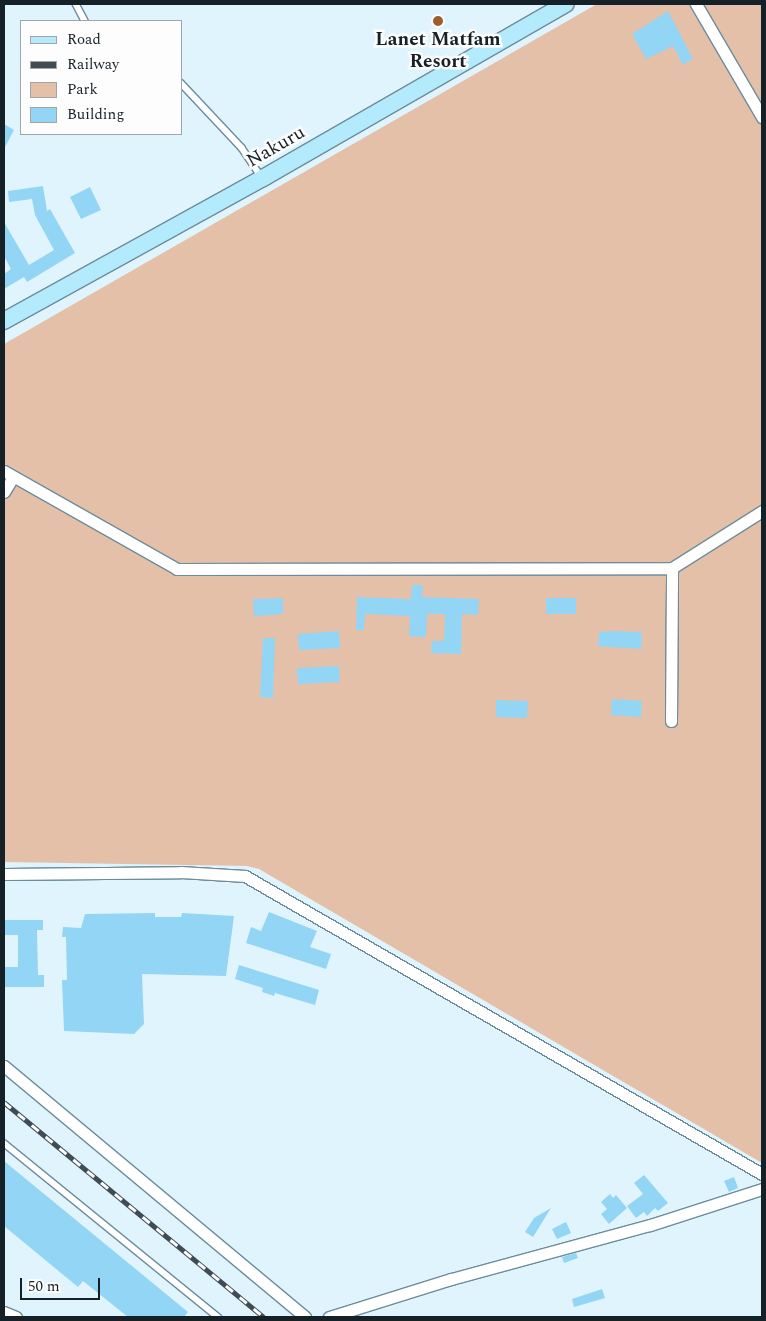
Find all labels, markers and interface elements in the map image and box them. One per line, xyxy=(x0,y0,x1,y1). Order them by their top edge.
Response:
marker: Lanet Matfam Resort xyxy=(432,15,444,27)
legend xyxy=(20,20,182,135)
text: Road xyxy=(67,28,101,51)
place label: Lanet Matfam Resort xyxy=(375,29,501,73)
text: Railway xyxy=(67,53,119,76)
text: Park xyxy=(67,78,98,101)
text: Building xyxy=(67,103,124,126)
street label: Nakuru xyxy=(243,121,309,173)
scale bar xyxy=(22,1268,102,1300)
text: 50 m xyxy=(28,1275,60,1298)

